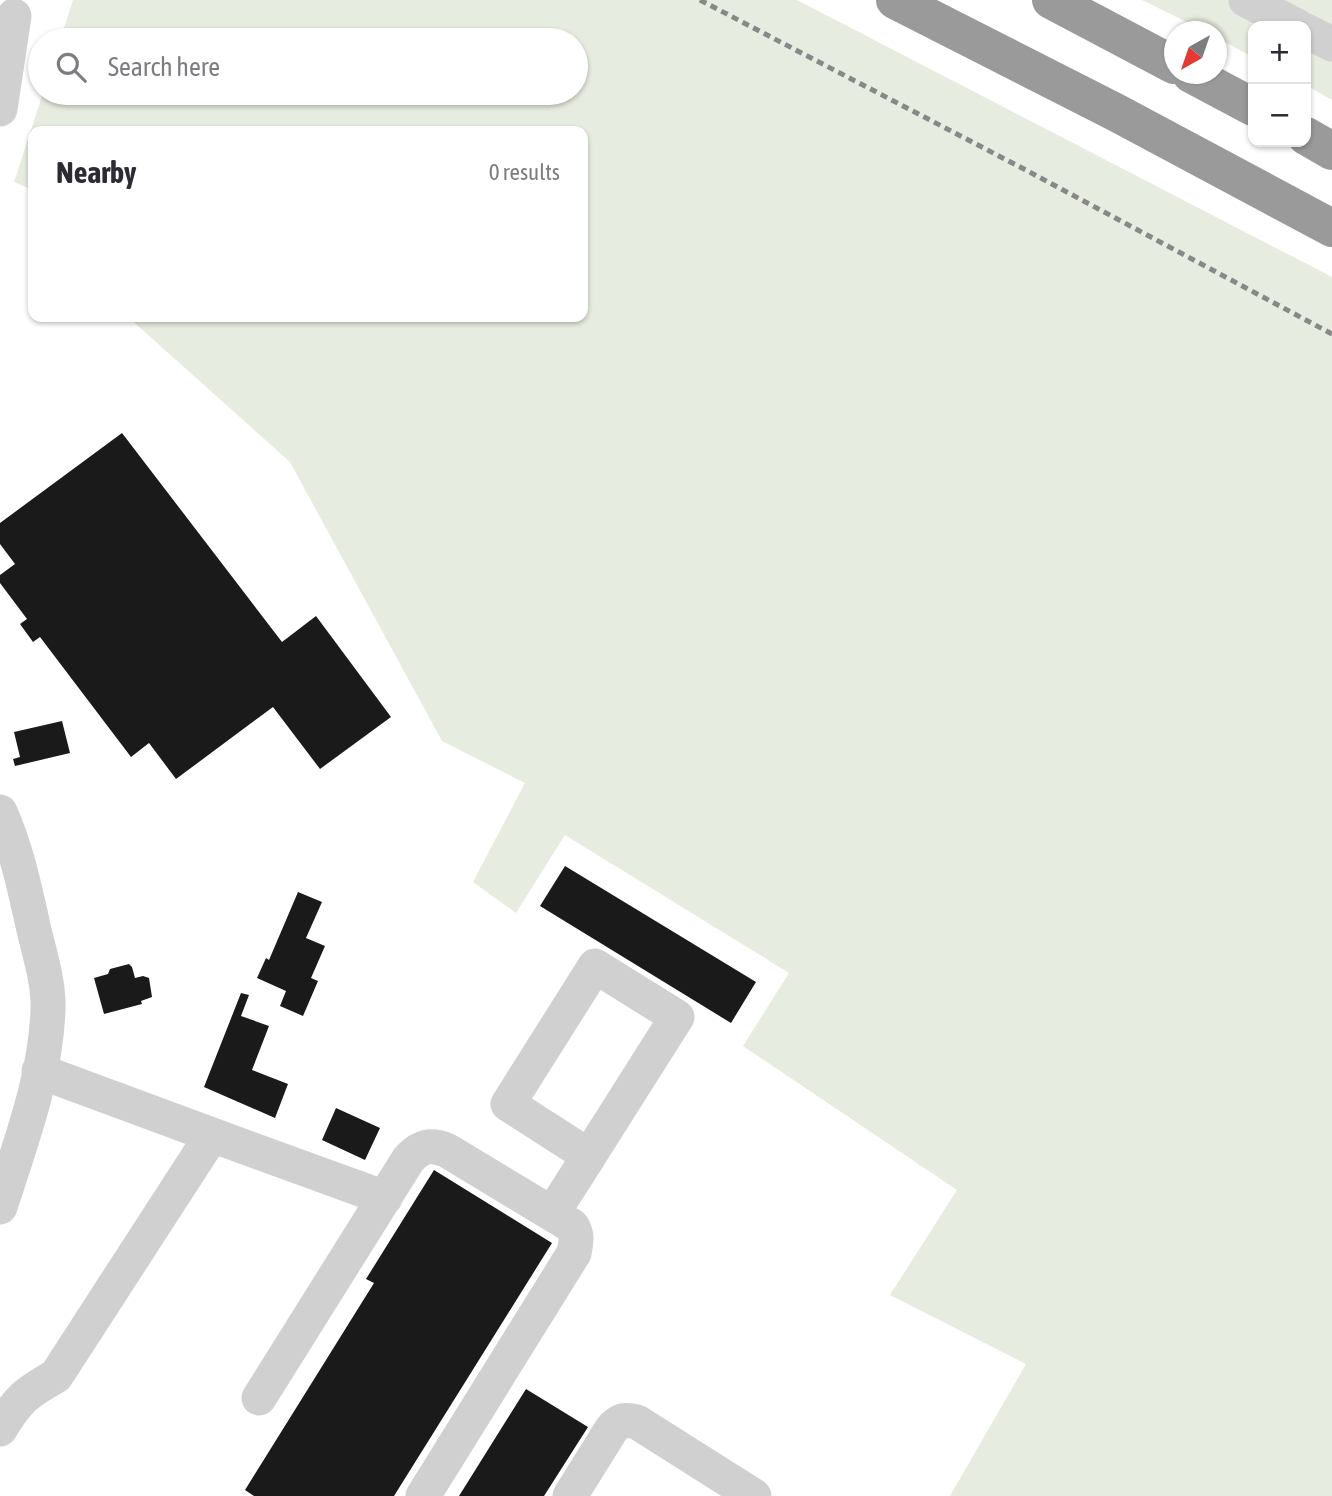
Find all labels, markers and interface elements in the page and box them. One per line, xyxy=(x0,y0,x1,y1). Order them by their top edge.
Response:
north arrow xyxy=(1164,21,1227,84)
map controls xyxy=(1248,21,1311,147)
button: + xyxy=(1248,21,1311,84)
search box xyxy=(28,28,588,105)
icon: search xyxy=(52,48,90,86)
text: Search here xyxy=(108,52,220,82)
button: − xyxy=(1248,84,1311,147)
text: Nearby xyxy=(56,155,136,189)
text: 0 results xyxy=(489,159,560,185)

